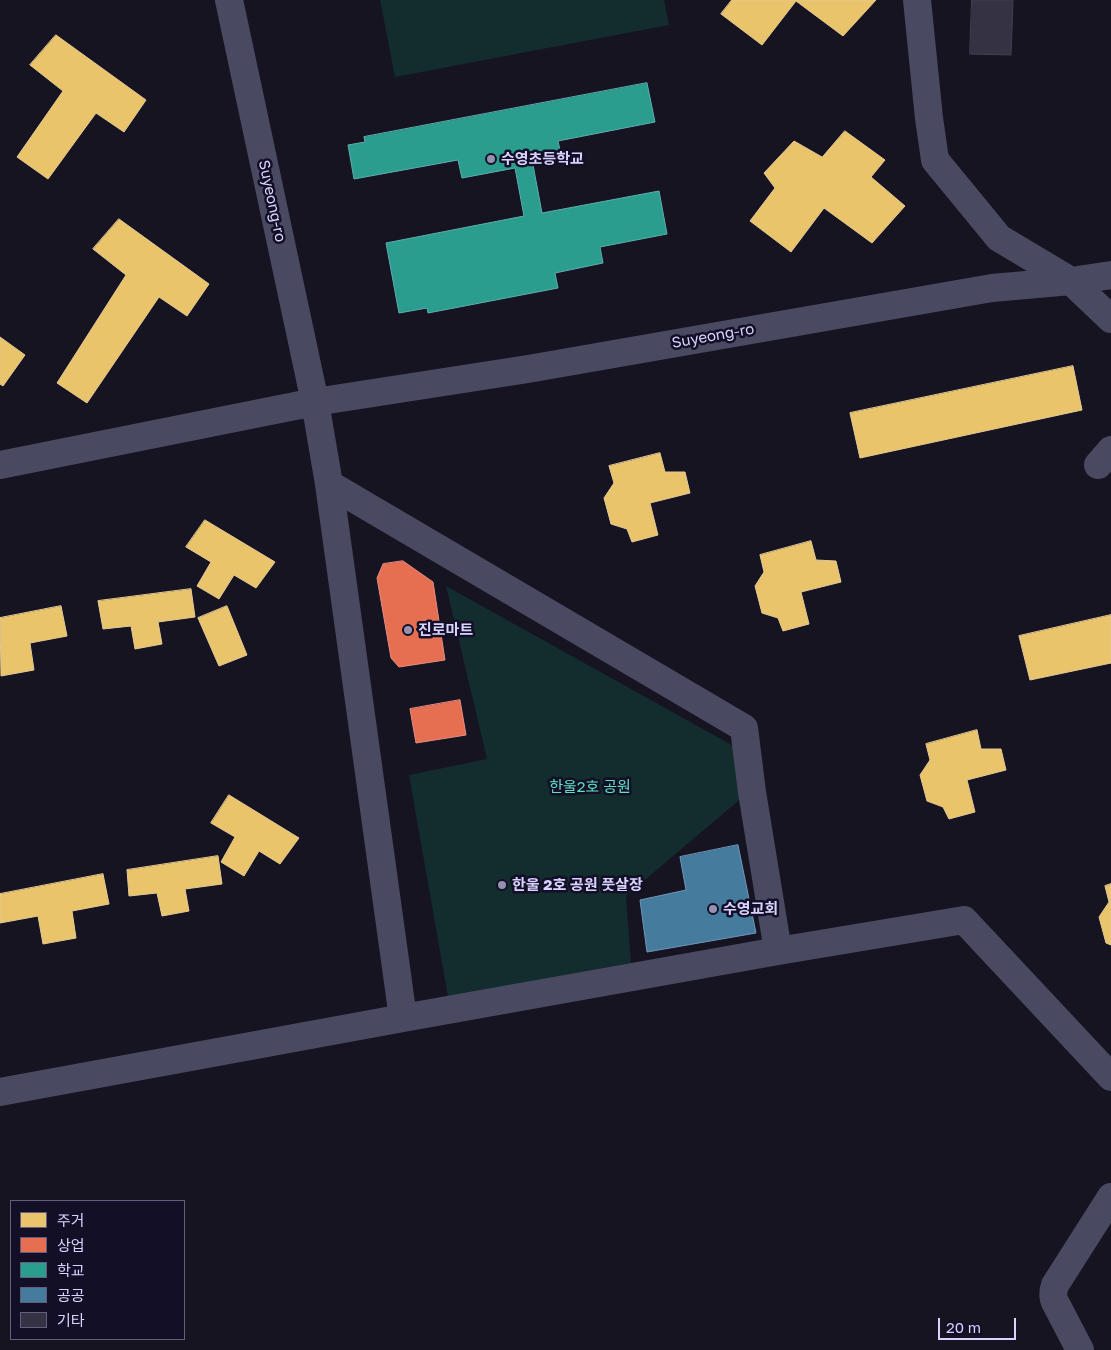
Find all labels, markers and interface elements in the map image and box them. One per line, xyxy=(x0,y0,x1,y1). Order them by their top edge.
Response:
place label: 수영초등학교 xyxy=(501,150,584,168)
marker: 수영초등학교 xyxy=(485,153,497,165)
street label: Suyeong-ro xyxy=(255,158,289,244)
street label: Suyeong-ro xyxy=(670,320,756,352)
place label: 진로마트 xyxy=(418,621,473,639)
marker: 진로마트 xyxy=(402,624,414,636)
park label: 한울2호 공원 xyxy=(549,778,631,796)
place label: 한울 2호 공원 풋살장 xyxy=(512,876,643,894)
marker: 한울 2호 공원 풋살장 xyxy=(496,879,508,891)
place label: 수영교회 xyxy=(723,900,778,918)
marker: 수영교회 xyxy=(707,903,719,915)
legend xyxy=(10,1200,185,1340)
text: 주거 xyxy=(57,1211,85,1229)
text: 상업 xyxy=(57,1236,85,1254)
text: 학교 xyxy=(57,1261,85,1279)
text: 공공 xyxy=(57,1286,85,1304)
scale bar xyxy=(941,1308,1018,1340)
text: 기타 xyxy=(57,1311,85,1329)
text: 20 m xyxy=(946,1318,981,1336)

